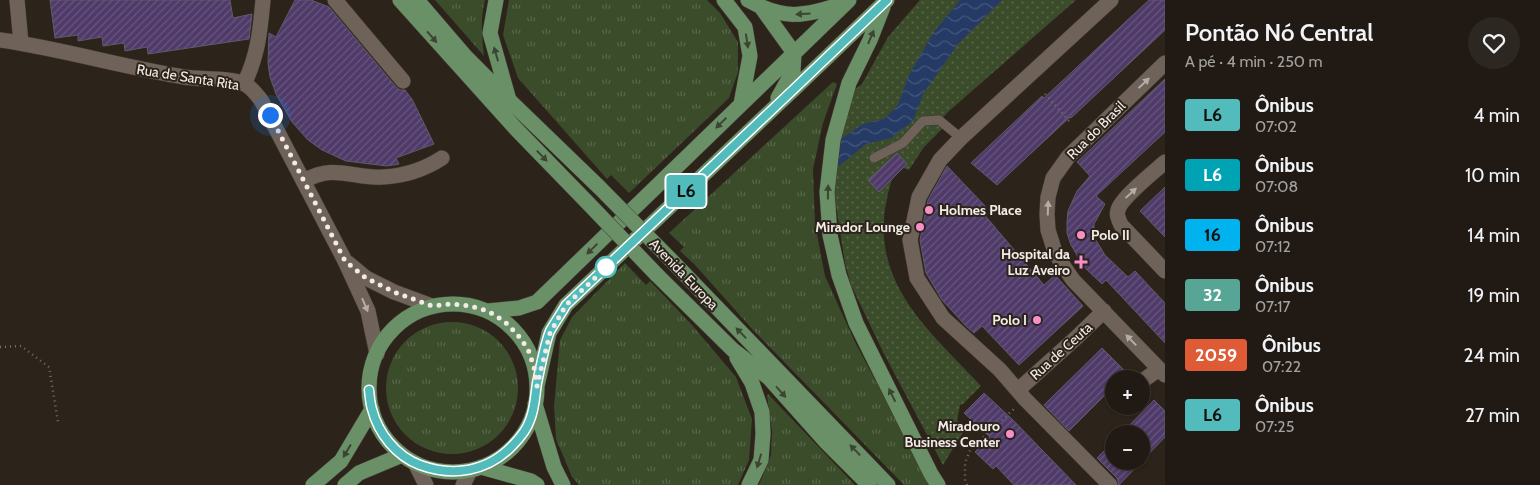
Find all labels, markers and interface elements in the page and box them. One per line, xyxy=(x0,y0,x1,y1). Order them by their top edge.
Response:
one-way arrow xyxy=(795,10,811,18)
button: heart xyxy=(1468,17,1520,69)
text: Pontão Nó Central xyxy=(1185,18,1373,47)
one-way arrow xyxy=(867,29,875,44)
one-way arrow xyxy=(426,30,438,42)
one-way arrow xyxy=(744,34,752,50)
one-way arrow xyxy=(492,47,500,62)
text: A pé · 4 min · 250 m xyxy=(1185,52,1323,71)
street label: Rua de Santa Rita xyxy=(135,60,241,94)
one-way arrow xyxy=(1138,77,1150,89)
text: Ônibus xyxy=(1255,94,1314,117)
street label: Rua do Brasil xyxy=(1063,96,1130,163)
your location xyxy=(258,103,283,128)
text: L6 xyxy=(1203,104,1222,126)
text: 4 min xyxy=(1473,104,1520,127)
one-way arrow xyxy=(715,117,727,129)
text: 07:02 xyxy=(1255,117,1297,136)
one-way arrow xyxy=(536,150,548,162)
text: Ônibus xyxy=(1255,154,1314,177)
text: L6 xyxy=(1203,164,1222,186)
text: 10 min xyxy=(1465,164,1520,187)
line badge: L6 xyxy=(664,175,708,207)
text: 07:08 xyxy=(1255,177,1298,196)
text: L6 xyxy=(676,180,696,202)
one-way arrow xyxy=(824,184,832,200)
one-way arrow xyxy=(1125,187,1137,199)
one-way arrow xyxy=(1044,199,1052,215)
place label: Holmes Place xyxy=(939,201,1022,219)
marker: Holmes Place xyxy=(923,204,935,216)
text: Ônibus xyxy=(1255,214,1314,237)
place label: Mirador Lounge xyxy=(815,218,910,236)
marker: Mirador Lounge xyxy=(914,221,926,233)
text: 16 xyxy=(1204,224,1221,246)
text: 14 min xyxy=(1467,224,1520,247)
place label: Polo II xyxy=(1091,226,1130,244)
marker: Polo II xyxy=(1075,229,1087,241)
street label: Avenida Europa xyxy=(646,235,723,313)
text: 07:12 xyxy=(1255,237,1291,256)
one-way arrow xyxy=(587,243,599,255)
place label: Hospital da Luz Aveiro xyxy=(1001,245,1070,279)
marker: Hospital da Luz Aveiro xyxy=(1074,255,1088,269)
unlabelled marker xyxy=(595,256,617,278)
text: Ônibus xyxy=(1255,274,1314,297)
text: 32 xyxy=(1203,284,1222,306)
text: 19 min xyxy=(1467,284,1520,307)
text: 07:17 xyxy=(1255,297,1291,316)
one-way arrow xyxy=(361,298,369,312)
place label: Polo I xyxy=(992,311,1027,329)
marker: Polo I xyxy=(1031,314,1043,326)
street label: Rua de Ceuta xyxy=(1026,318,1096,384)
one-way arrow xyxy=(735,328,747,340)
one-way arrow xyxy=(1125,334,1137,346)
text: Ônibus xyxy=(1262,334,1321,357)
text: 2059 xyxy=(1195,344,1237,366)
text: 24 min xyxy=(1463,344,1520,367)
text: 07:22 xyxy=(1262,357,1301,376)
map controls xyxy=(1105,370,1150,470)
button: + xyxy=(1105,370,1150,415)
one-way arrow xyxy=(775,385,787,397)
one-way arrow xyxy=(887,388,895,402)
text: Ônibus xyxy=(1255,394,1314,417)
text: L6 xyxy=(1203,404,1222,426)
text: 27 min xyxy=(1465,404,1520,427)
place label: Miradouro Business Center xyxy=(904,417,1000,451)
text: 07:25 xyxy=(1255,417,1294,436)
button: − xyxy=(1105,425,1150,470)
marker: Miradouro Business Center xyxy=(1004,428,1016,440)
one-way arrow xyxy=(342,444,351,457)
one-way arrow xyxy=(849,444,861,456)
one-way arrow xyxy=(755,454,763,469)

